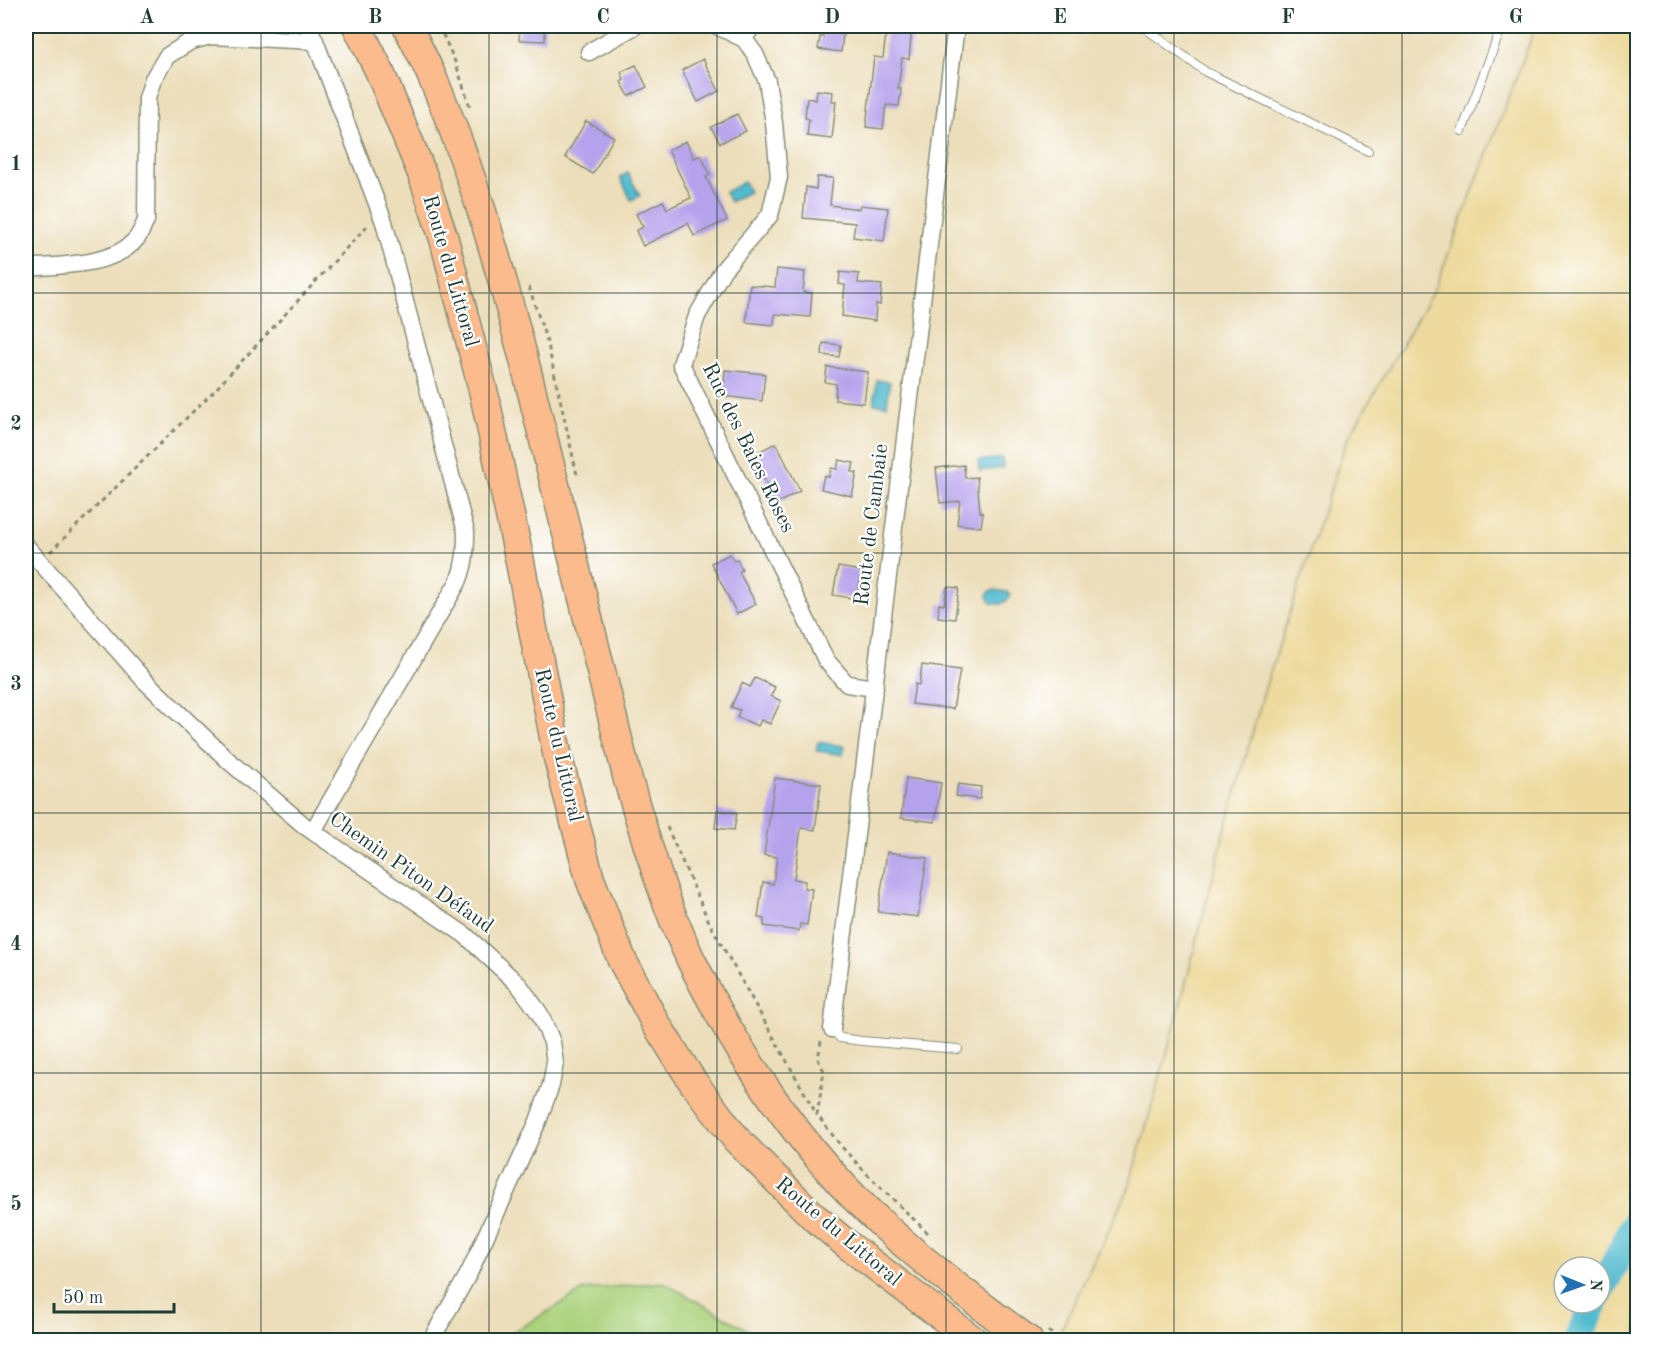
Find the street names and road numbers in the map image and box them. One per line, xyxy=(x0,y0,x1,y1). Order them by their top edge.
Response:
street label: Route du Littoral xyxy=(418,193,482,350)
street label: Rue des Baies Roses xyxy=(698,360,798,536)
street label: Route de Cambaie xyxy=(852,443,892,607)
street label: Route du Littoral xyxy=(530,666,586,824)
street label: Chemin Piton Défaud xyxy=(325,808,497,938)
street label: Route du Littoral xyxy=(771,1173,905,1291)

